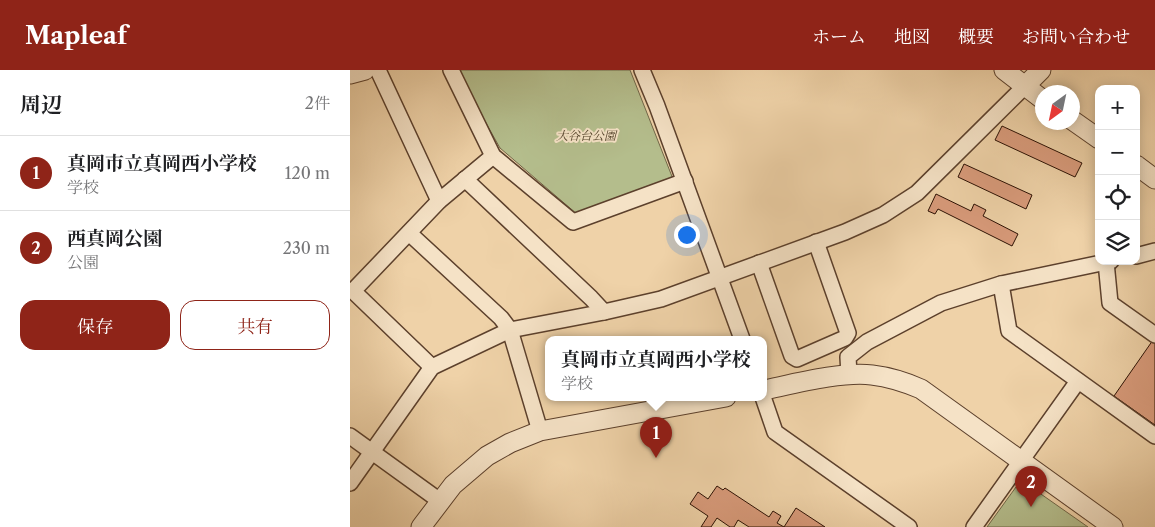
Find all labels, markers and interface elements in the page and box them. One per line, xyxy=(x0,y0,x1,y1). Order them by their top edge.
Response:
text: Mapleaf xyxy=(25,21,127,50)
text: ホーム xyxy=(812,26,866,48)
text: 地図 xyxy=(894,26,930,48)
text: 概要 xyxy=(958,26,994,48)
text: お問い合わせ xyxy=(1022,26,1130,48)
north arrow xyxy=(1035,85,1080,130)
map controls xyxy=(1095,85,1140,265)
button: + xyxy=(1095,85,1140,130)
text: 周辺 xyxy=(20,92,62,117)
text: 2件 xyxy=(305,93,330,113)
park label: 大谷台公園 xyxy=(556,128,618,143)
button: − xyxy=(1095,130,1140,175)
text: 真岡市立真岡西小学校 xyxy=(67,152,257,175)
text: 1 xyxy=(32,163,40,183)
text: 120 m xyxy=(285,163,330,183)
button: locate xyxy=(1095,175,1140,220)
text: 学校 xyxy=(67,177,99,197)
button: layers xyxy=(1095,220,1140,265)
your location xyxy=(674,222,700,248)
text: 西真岡公園 xyxy=(67,227,162,250)
text: 2 xyxy=(31,238,41,258)
text: 230 m xyxy=(283,238,330,258)
text: 公園 xyxy=(67,252,99,272)
button: 保存 xyxy=(20,300,170,350)
button: 共有 xyxy=(180,300,330,350)
popup xyxy=(545,336,767,401)
text: 真岡市立真岡西小学校 xyxy=(561,348,751,371)
text: 学校 xyxy=(561,373,593,393)
pin: 1 xyxy=(640,417,672,458)
pin: 2 xyxy=(1015,466,1047,507)

